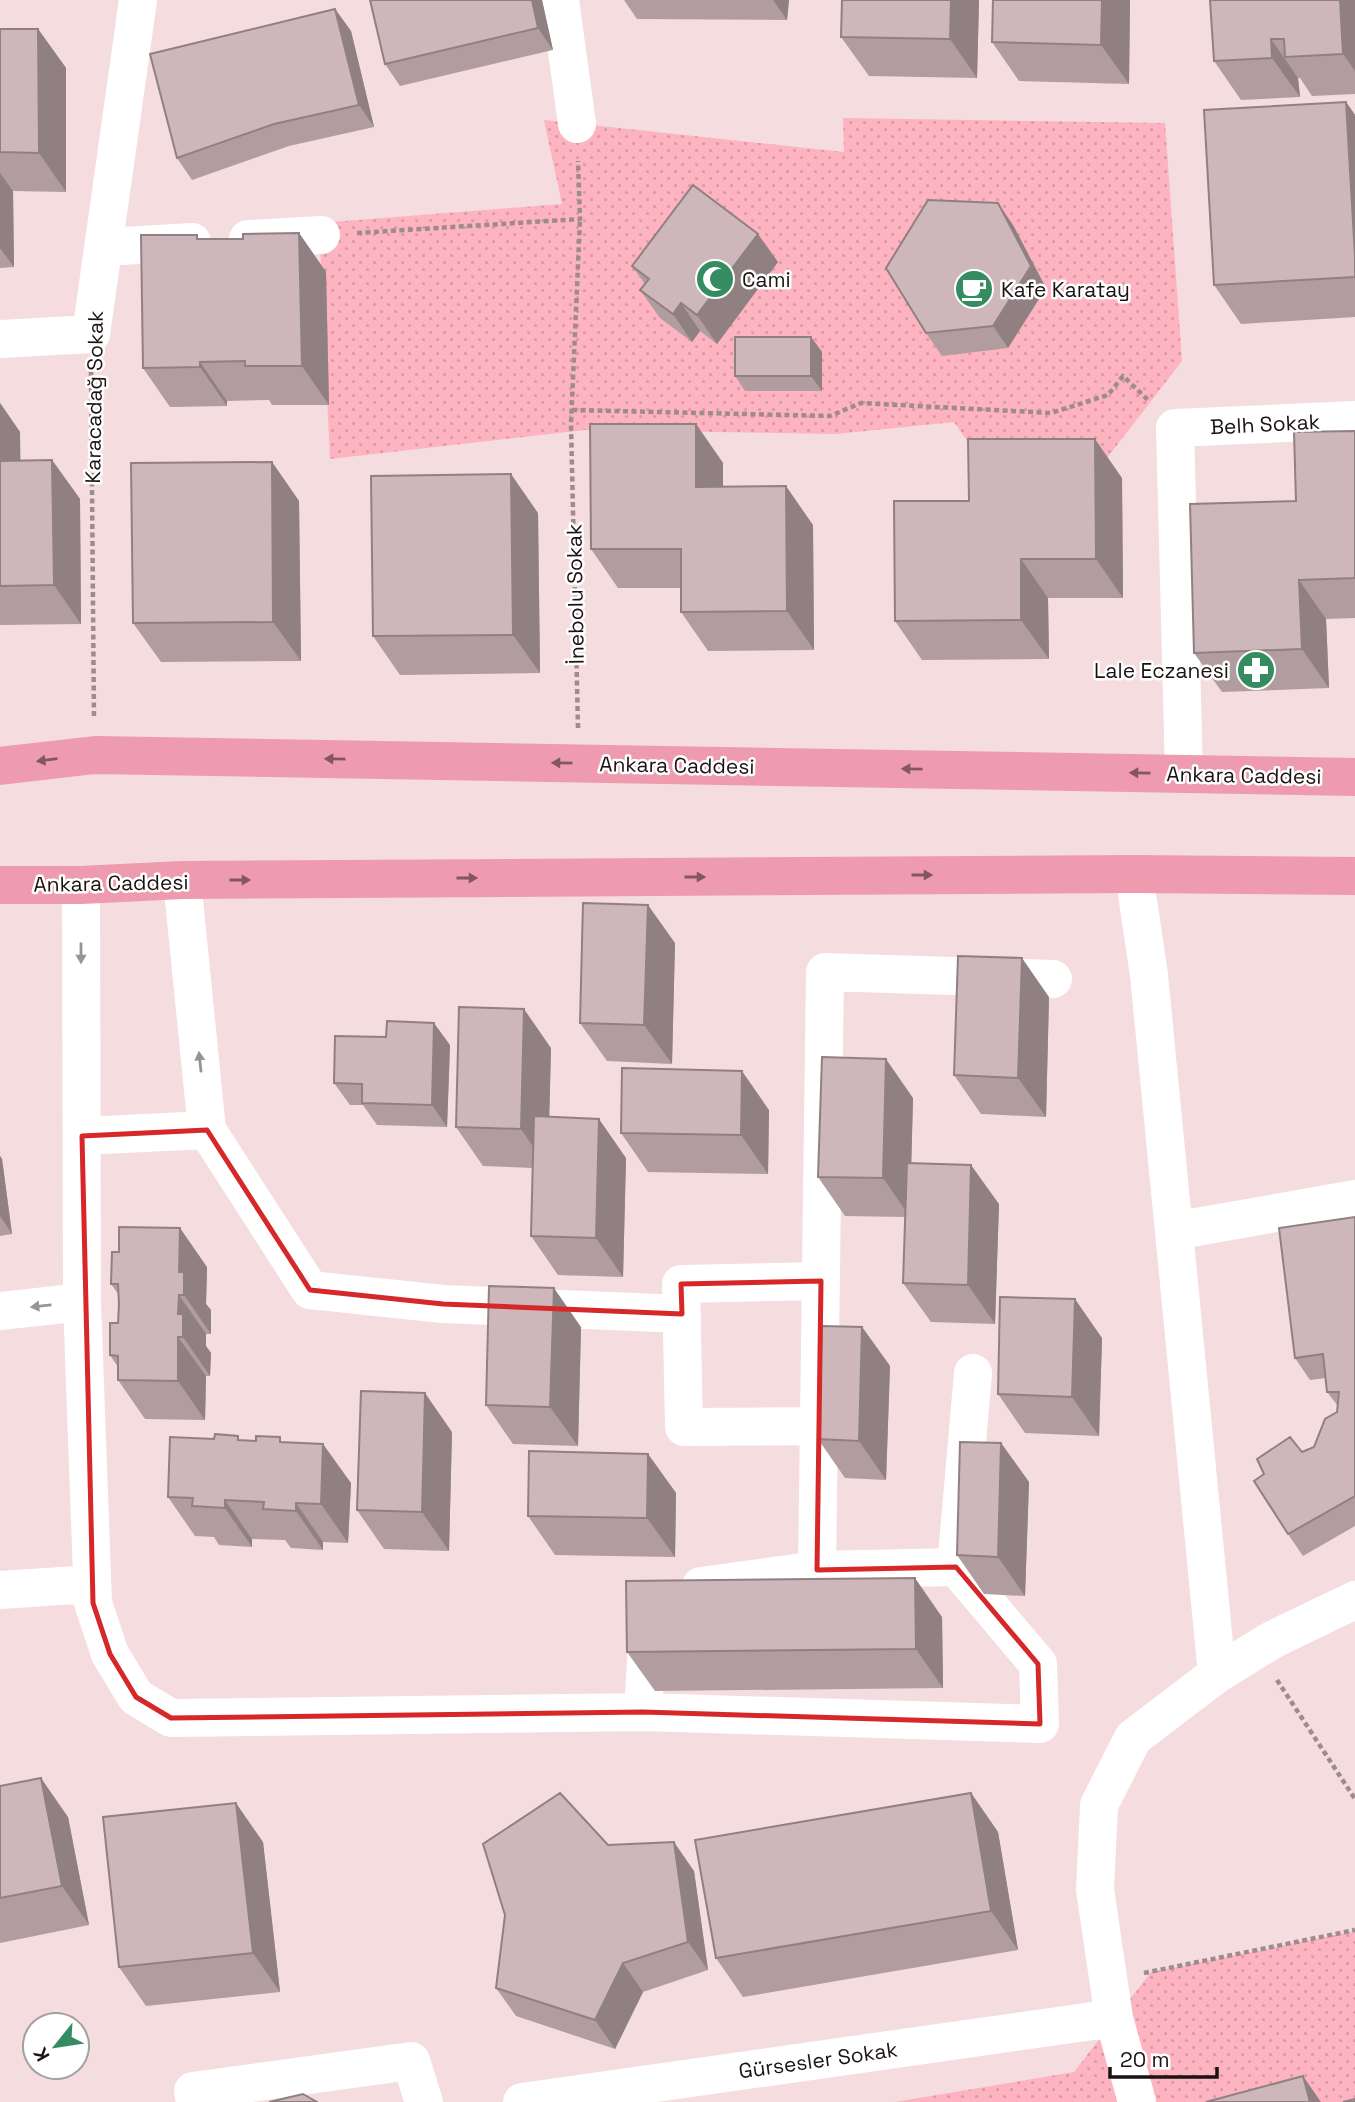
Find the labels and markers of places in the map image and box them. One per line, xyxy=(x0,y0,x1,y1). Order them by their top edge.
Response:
mosque icon: Cami xyxy=(694,258,736,300)
place label: Cami xyxy=(742,266,791,293)
cafe icon: Kafe Karatay xyxy=(953,268,995,310)
place label: Kafe Karatay xyxy=(1001,276,1130,303)
pharmacy icon: Lale Eczanesi xyxy=(1235,649,1277,691)
place label: Lale Eczanesi xyxy=(1094,657,1229,684)

